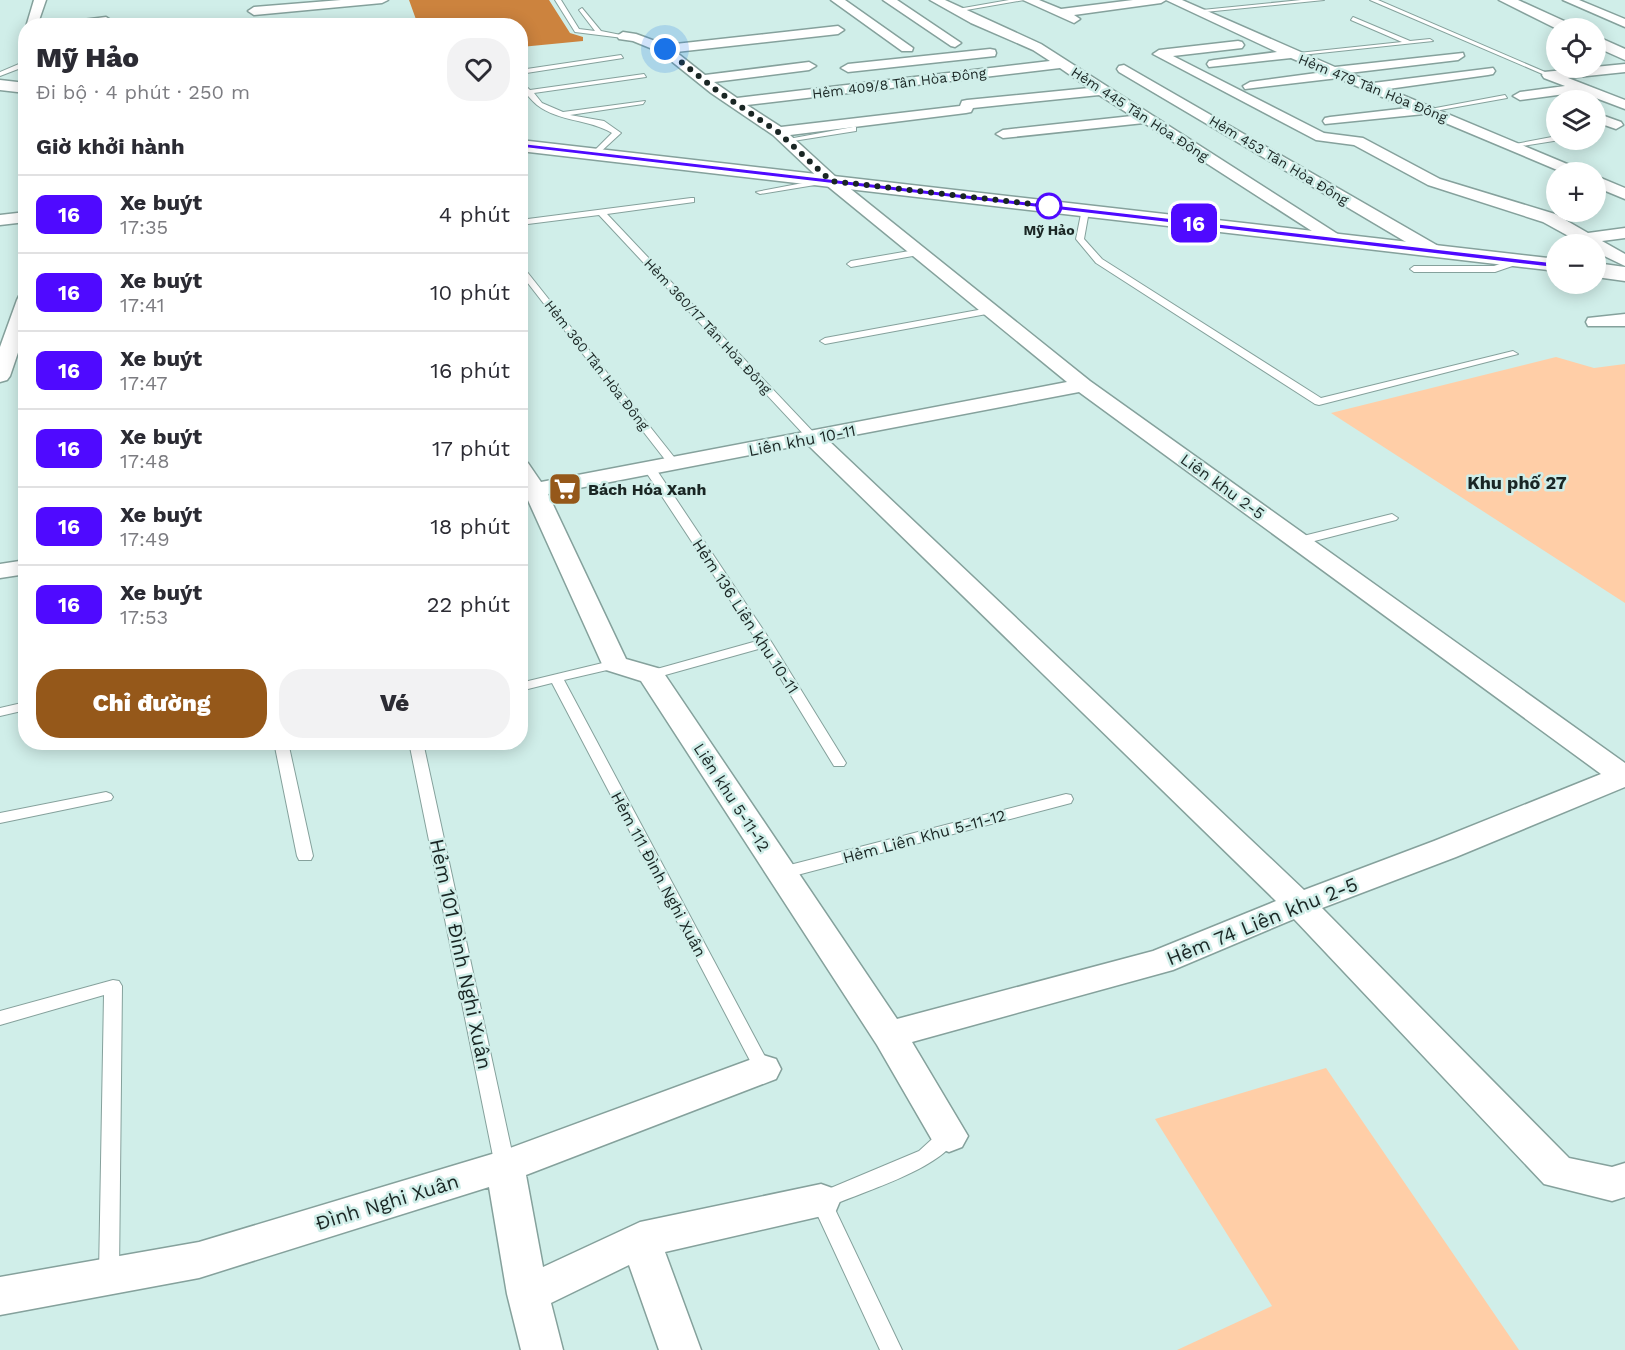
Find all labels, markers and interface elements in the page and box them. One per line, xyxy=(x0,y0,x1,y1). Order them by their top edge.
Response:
map controls xyxy=(1546,18,1606,294)
button: locate xyxy=(1546,18,1606,78)
your location xyxy=(650,34,680,64)
button: heart xyxy=(447,38,510,101)
text: Mỹ Hảo xyxy=(36,41,139,74)
street label: Hẻm 479 Tân Hòa Đông xyxy=(1296,51,1450,125)
street label: Hẻm 409/8 Tân Hòa Đông xyxy=(811,64,987,102)
street label: Hẻm 445 Tân Hòa Đông xyxy=(1068,64,1212,165)
text: Đi bộ · 4 phút · 250 m xyxy=(36,80,250,104)
button: layers xyxy=(1546,90,1606,150)
street label: Hẻm 453 Tân Hòa Đông xyxy=(1206,112,1352,208)
text: Giờ khởi hành xyxy=(36,134,185,159)
button: + xyxy=(1546,162,1606,222)
text: Xe buýt xyxy=(120,190,202,215)
marker: Mỹ Hảo xyxy=(1036,193,1062,219)
text: 16 xyxy=(58,202,80,227)
text: 4 phút xyxy=(439,202,510,227)
line badge: 16 xyxy=(1167,204,1221,242)
text: 16 xyxy=(1183,211,1205,236)
text: 17:35 xyxy=(120,215,168,239)
place label: Mỹ Hảo xyxy=(1023,222,1075,238)
button: − xyxy=(1546,234,1606,294)
street label: Hẻm 360/17 Tân Hòa Đông xyxy=(641,255,775,397)
text: Xe buýt xyxy=(120,268,202,293)
text: 16 xyxy=(58,280,80,305)
text: 10 phút xyxy=(430,280,510,305)
text: 17:41 xyxy=(120,293,165,317)
street label: Hẻm 360 Tân Hòa Đông xyxy=(541,297,653,434)
text: Xe buýt xyxy=(120,346,202,371)
text: 16 xyxy=(58,358,80,383)
text: 16 phút xyxy=(430,358,510,383)
text: 17:47 xyxy=(120,371,167,395)
street label: Liên khu 10-11 xyxy=(747,421,857,460)
text: Xe buýt xyxy=(120,424,202,449)
text: 16 xyxy=(58,436,80,461)
text: 17 phút xyxy=(432,436,510,461)
text: 17:48 xyxy=(120,449,169,473)
street label: Liên khu 2-5 xyxy=(1177,450,1268,523)
supermarket icon: Bách Hóa Xanh xyxy=(547,471,583,507)
district label: Khu phố 27 xyxy=(1467,472,1567,493)
place label: Bách Hóa Xanh xyxy=(588,480,706,499)
text: Xe buýt xyxy=(120,502,202,527)
text: 16 xyxy=(58,514,80,539)
text: 18 phút xyxy=(430,514,510,539)
text: 17:49 xyxy=(120,527,170,551)
street label: Hẻm 136 Liên khu 10-11 xyxy=(688,535,803,697)
text: Xe buýt xyxy=(120,580,202,605)
text: 16 xyxy=(58,592,80,617)
text: 22 phút xyxy=(427,592,510,617)
text: 17:53 xyxy=(120,605,168,629)
button: Chỉ đường xyxy=(36,669,267,738)
button: Vé xyxy=(279,669,510,738)
street label: Liên khu 5-11-12 xyxy=(690,740,774,855)
street label: Hẻm 111 Đình Nghi Xuân xyxy=(607,788,710,960)
street label: Hẻm Liên Khu 5-11-12 xyxy=(840,806,1008,867)
street label: Hẻm 101 Đình Nghi Xuân xyxy=(425,837,497,1071)
street label: Hẻm 74 Liên khu 2-5 xyxy=(1163,872,1361,970)
street label: Đình Nghi Xuân xyxy=(312,1169,462,1235)

